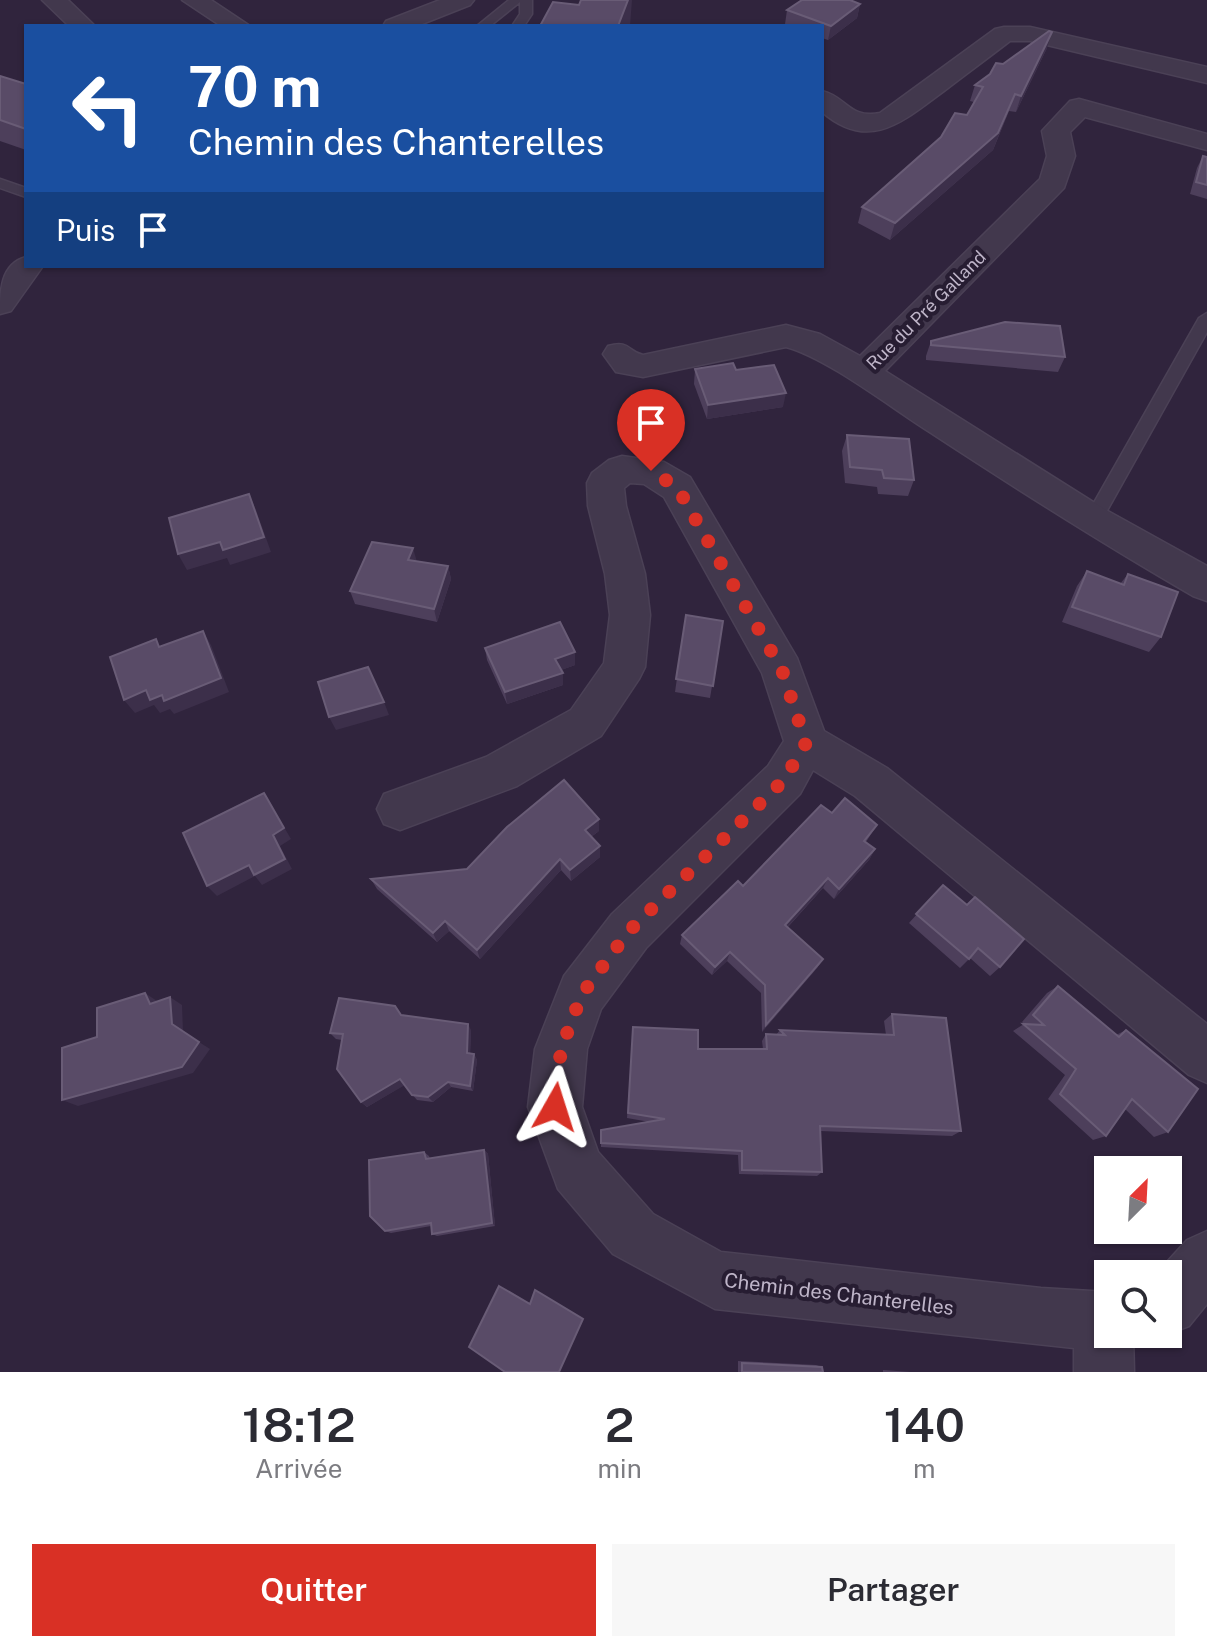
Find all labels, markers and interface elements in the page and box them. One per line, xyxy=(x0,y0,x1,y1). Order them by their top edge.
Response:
text: 70 m xyxy=(188,54,321,120)
icon: left xyxy=(56,56,160,160)
text: Chemin des Chanterelles xyxy=(188,121,604,163)
icon: arrive xyxy=(131,208,175,252)
text: Puis xyxy=(56,212,115,248)
street label: Rue du Pré Galland xyxy=(862,246,990,374)
pin xyxy=(617,389,685,471)
icon: arrive xyxy=(629,401,673,445)
position arrow xyxy=(513,1065,597,1149)
north arrow xyxy=(1094,1156,1182,1244)
map controls xyxy=(1094,1156,1182,1348)
button: search xyxy=(1094,1260,1182,1348)
street label: Chemin des Chanterelles xyxy=(723,1268,955,1320)
text: 18:12 xyxy=(242,1396,356,1453)
text: 2 xyxy=(605,1396,634,1453)
text: 140 xyxy=(884,1396,965,1453)
text: Arrivée xyxy=(255,1453,343,1484)
text: min xyxy=(598,1453,642,1484)
text: m xyxy=(913,1453,936,1484)
button: Quitter xyxy=(32,1544,596,1636)
button: Partager xyxy=(612,1544,1175,1636)

